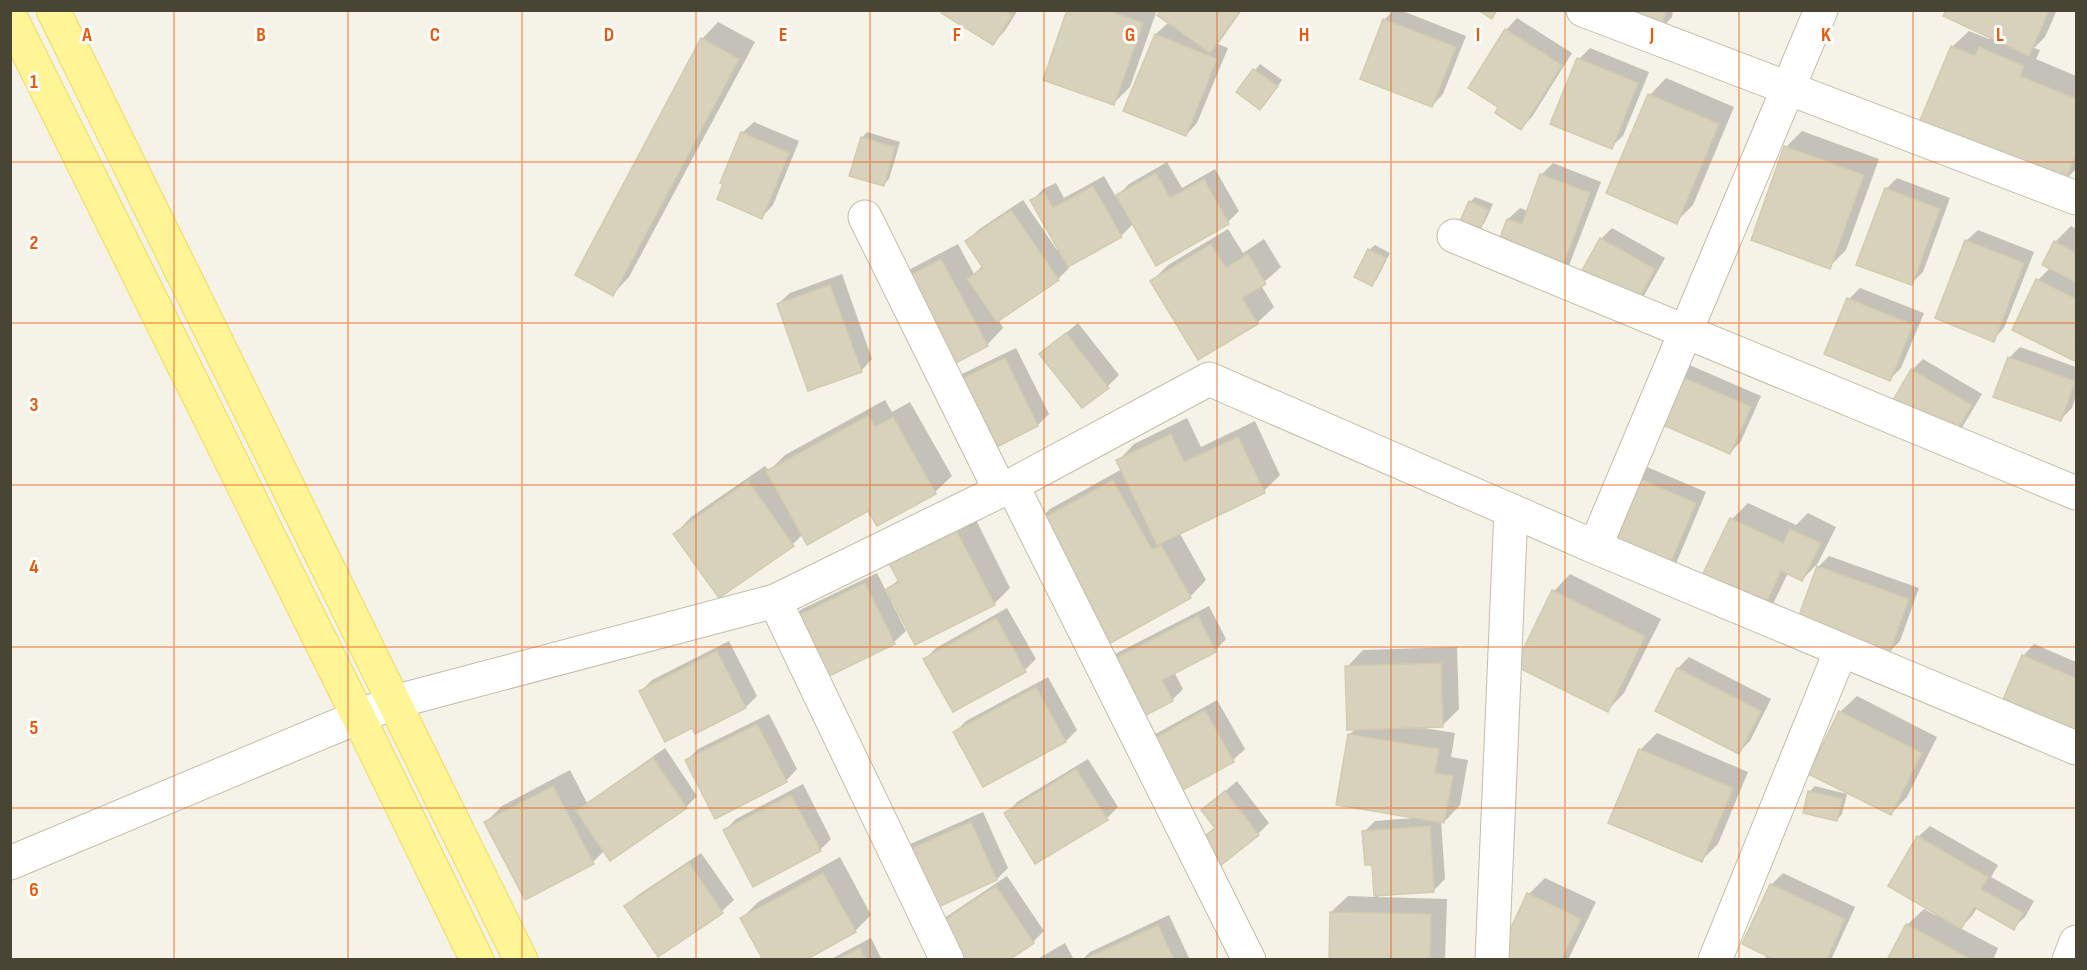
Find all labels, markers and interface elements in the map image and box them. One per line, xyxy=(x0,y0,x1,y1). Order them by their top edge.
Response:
text: A xyxy=(81,23,92,47)
text: B xyxy=(256,23,266,47)
text: C xyxy=(430,23,440,47)
text: D xyxy=(604,23,614,47)
text: E xyxy=(779,23,787,47)
text: F xyxy=(953,23,961,47)
text: G xyxy=(1125,23,1135,47)
text: H xyxy=(1299,23,1309,47)
text: I xyxy=(1476,23,1480,47)
text: J xyxy=(1649,23,1654,47)
text: K xyxy=(1821,23,1831,47)
text: L xyxy=(1996,23,2004,47)
text: 1 xyxy=(30,70,38,94)
text: 2 xyxy=(30,231,38,255)
text: 3 xyxy=(30,393,39,417)
text: 4 xyxy=(29,555,39,579)
text: 5 xyxy=(30,716,39,740)
text: 6 xyxy=(29,878,39,902)

